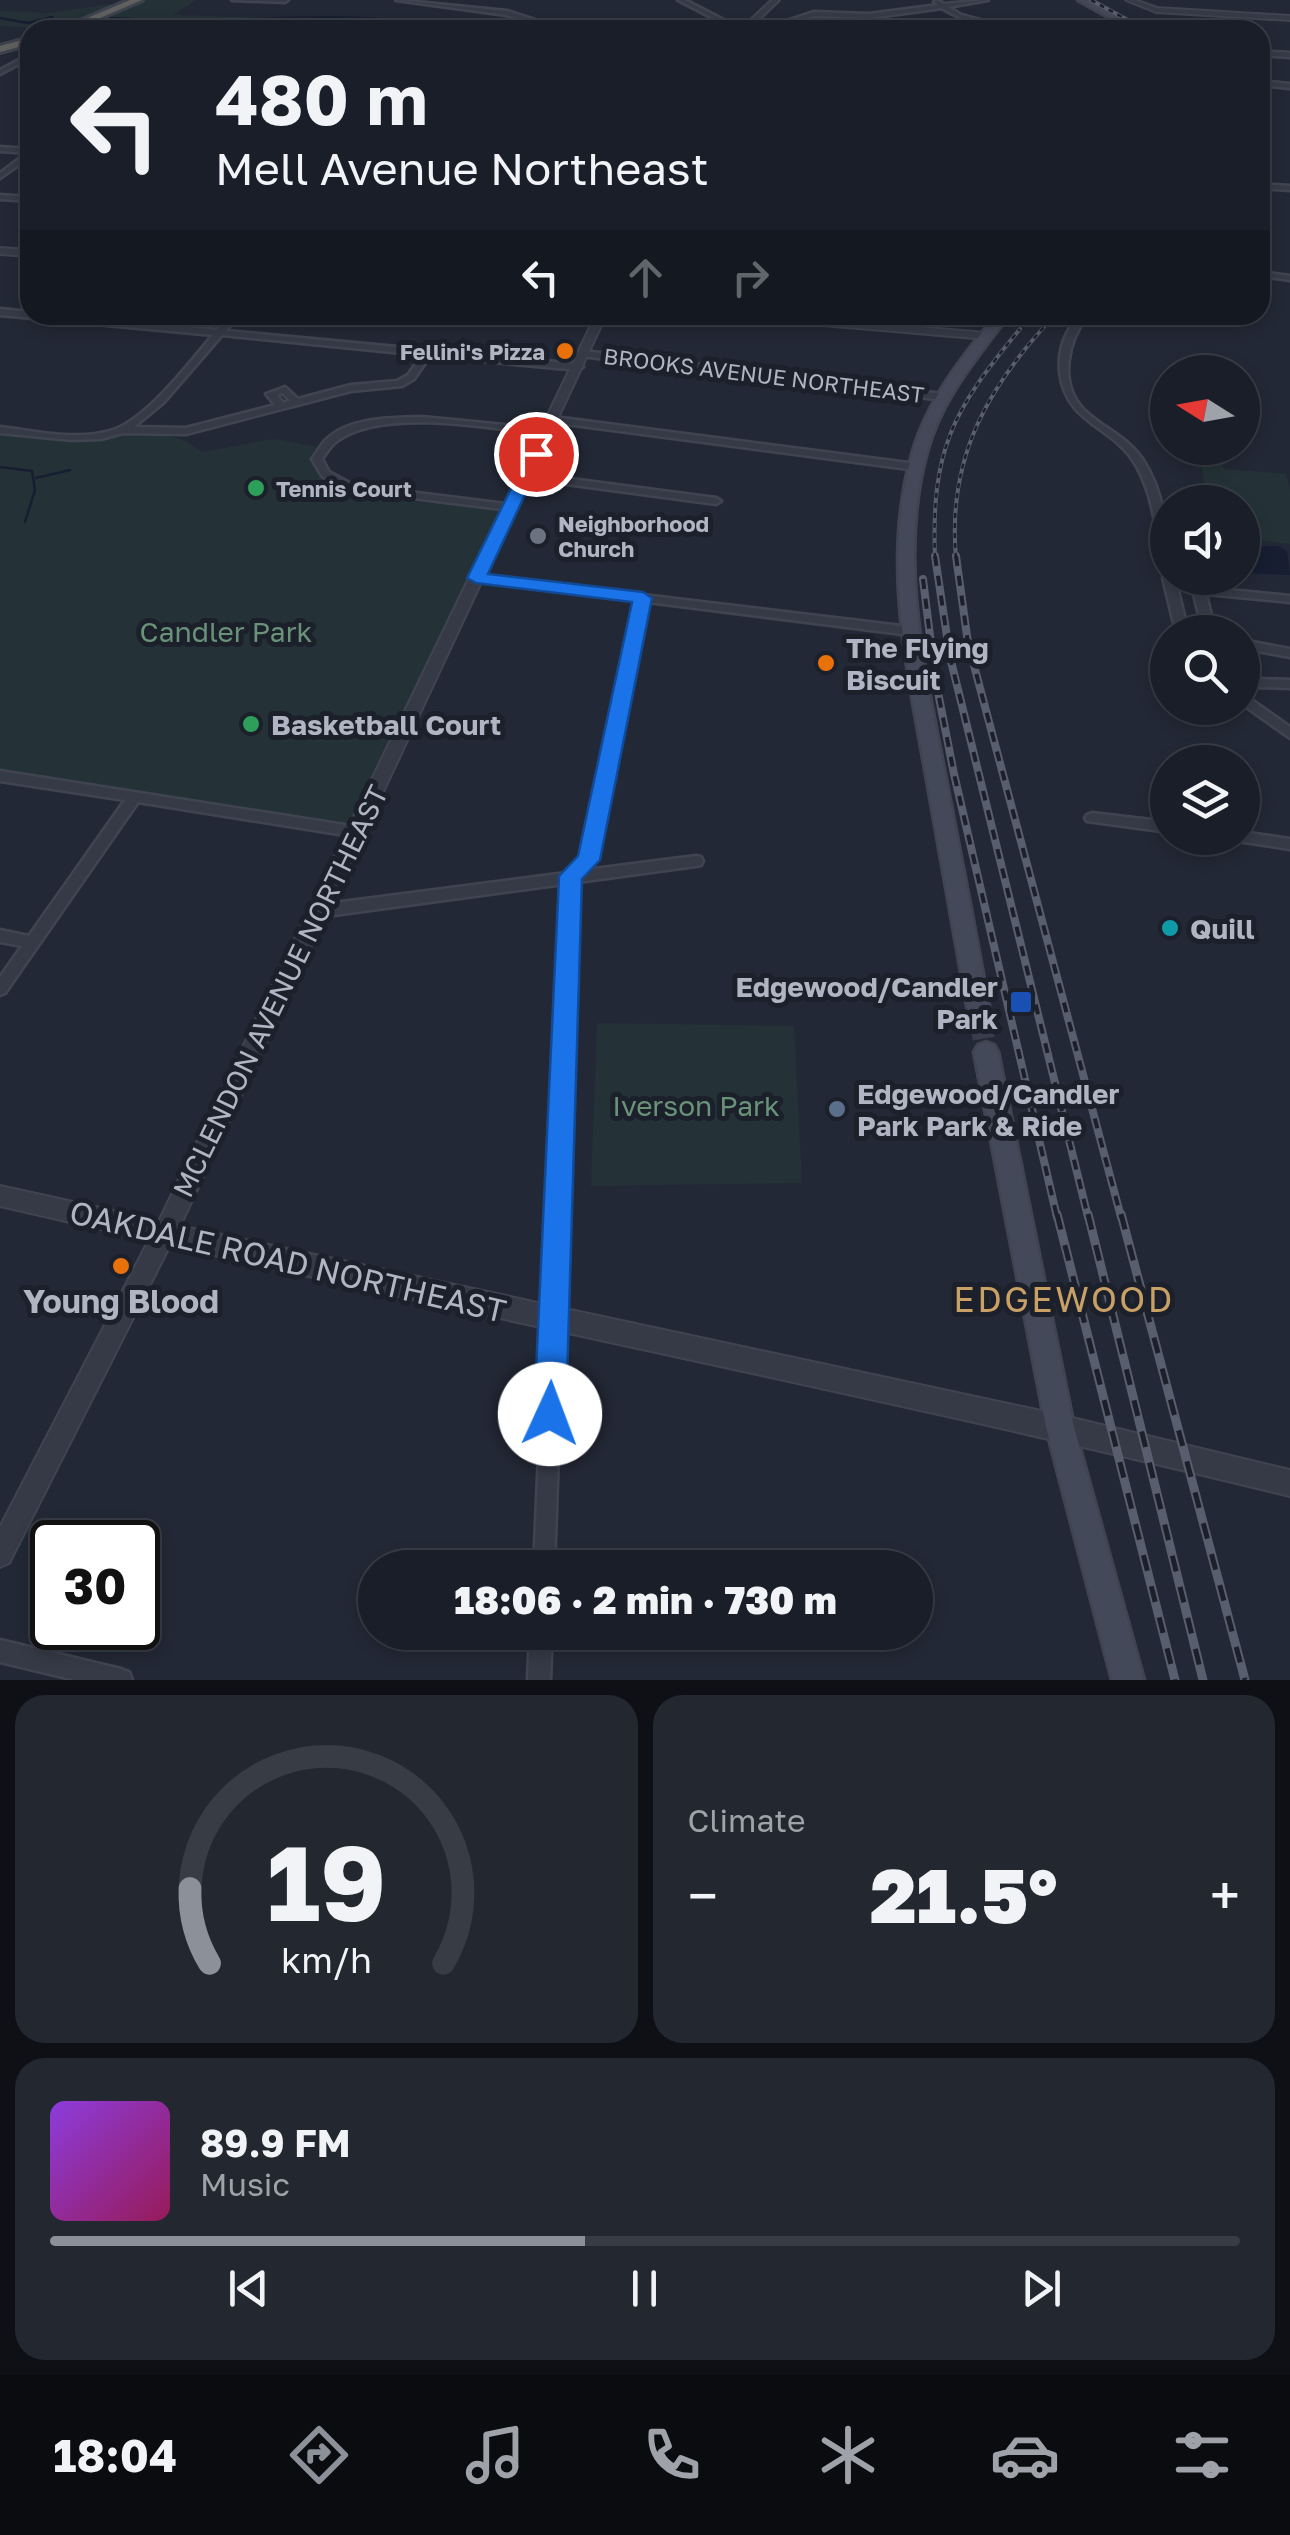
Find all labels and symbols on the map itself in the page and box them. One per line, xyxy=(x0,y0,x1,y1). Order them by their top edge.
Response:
place label: Fellini's Pizza xyxy=(400,338,545,365)
marker: Fellini's Pizza xyxy=(554,340,576,362)
street label: BROOKS AVENUE NORTHEAST xyxy=(602,342,926,408)
north arrow xyxy=(1150,355,1260,465)
pin xyxy=(494,412,579,497)
place label: Tennis Court xyxy=(276,475,412,502)
marker: Tennis Court xyxy=(245,477,267,499)
place label: Neighborhood Church xyxy=(558,510,709,562)
marker: Neighborhood Church xyxy=(527,525,549,547)
park label: Candler Park xyxy=(140,615,313,648)
place label: The Flying Biscuit xyxy=(846,631,989,696)
marker: The Flying Biscuit xyxy=(815,652,837,674)
place label: Basketball Court xyxy=(271,708,501,741)
marker: Basketball Court xyxy=(240,713,262,735)
street label: MCLENDON AVENUE NORTHEAST xyxy=(166,780,394,1202)
place label: Quill xyxy=(1190,912,1255,945)
marker: Quill xyxy=(1159,917,1181,939)
place label: Edgewood/Candler Park xyxy=(736,970,998,1035)
marker: Edgewood/Candler Park xyxy=(1008,989,1034,1015)
place label: Edgewood/Candler Park Park & Ride xyxy=(857,1077,1120,1142)
park label: Iverson Park xyxy=(612,1089,780,1122)
marker: Edgewood/Candler Park Park & Ride xyxy=(826,1098,848,1120)
street label: OAKDALE ROAD NORTHEAST xyxy=(66,1192,510,1330)
marker: Young Blood xyxy=(110,1255,132,1277)
district label: EDGEWOOD xyxy=(953,1278,1175,1320)
place label: Young Blood xyxy=(23,1282,219,1320)
position arrow xyxy=(498,1362,602,1466)
speed limit sign: 30 xyxy=(30,1520,160,1650)

